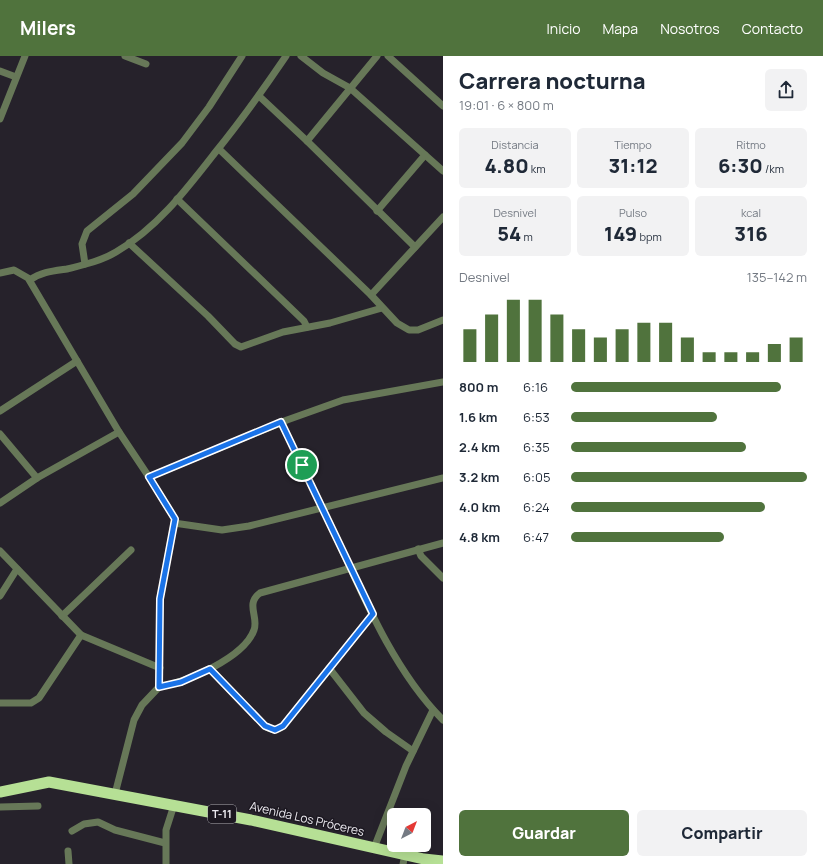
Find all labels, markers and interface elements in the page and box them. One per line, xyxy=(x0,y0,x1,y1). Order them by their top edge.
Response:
text: Milers xyxy=(20,15,76,41)
text: Inicio xyxy=(547,19,581,38)
text: Mapa xyxy=(603,19,638,38)
text: Nosotros xyxy=(660,19,720,38)
text: Contacto xyxy=(742,19,803,38)
text: Carrera nocturna xyxy=(459,66,646,96)
button: share xyxy=(765,69,807,111)
text: 19:01 · 6 × 800 m xyxy=(459,96,554,114)
text: Distancia xyxy=(491,137,539,152)
text: Tiempo xyxy=(614,137,652,152)
text: Ritmo xyxy=(736,137,766,152)
text: 4.80 xyxy=(484,152,529,179)
text: 31:12 xyxy=(608,152,658,179)
text: 6:30 xyxy=(718,152,763,179)
text: km xyxy=(529,161,546,176)
text: /km xyxy=(763,161,784,176)
text: Desnivel xyxy=(493,205,537,220)
text: Pulso xyxy=(619,205,647,220)
text: kcal xyxy=(741,205,761,220)
text: 54 xyxy=(497,220,521,247)
text: 149 xyxy=(604,220,637,247)
text: 316 xyxy=(734,220,768,247)
text: m xyxy=(521,229,533,244)
text: bpm xyxy=(637,229,662,244)
text: Desnivel xyxy=(459,268,510,286)
text: 135–142 m xyxy=(747,268,807,286)
text: 800 m xyxy=(459,378,498,396)
text: 6:16 xyxy=(523,378,548,396)
text: 1.6 km xyxy=(459,408,497,426)
text: 6:53 xyxy=(523,408,550,426)
text: 2.4 km xyxy=(459,438,500,456)
text: 6:35 xyxy=(523,438,550,456)
pin xyxy=(285,448,319,482)
icon: arrive xyxy=(291,454,313,476)
text: 3.2 km xyxy=(459,468,500,486)
text: 6:05 xyxy=(523,468,550,486)
text: 4.0 km xyxy=(459,498,500,516)
text: 6:24 xyxy=(523,498,550,516)
text: 4.8 km xyxy=(459,528,500,546)
text: 6:47 xyxy=(523,528,549,546)
street label: Avenida Los Próceres xyxy=(248,797,366,840)
road number: T-11 xyxy=(208,805,236,823)
north arrow xyxy=(387,808,431,852)
map controls xyxy=(387,808,431,852)
button: Guardar xyxy=(459,810,629,856)
button: Compartir xyxy=(637,810,807,856)

